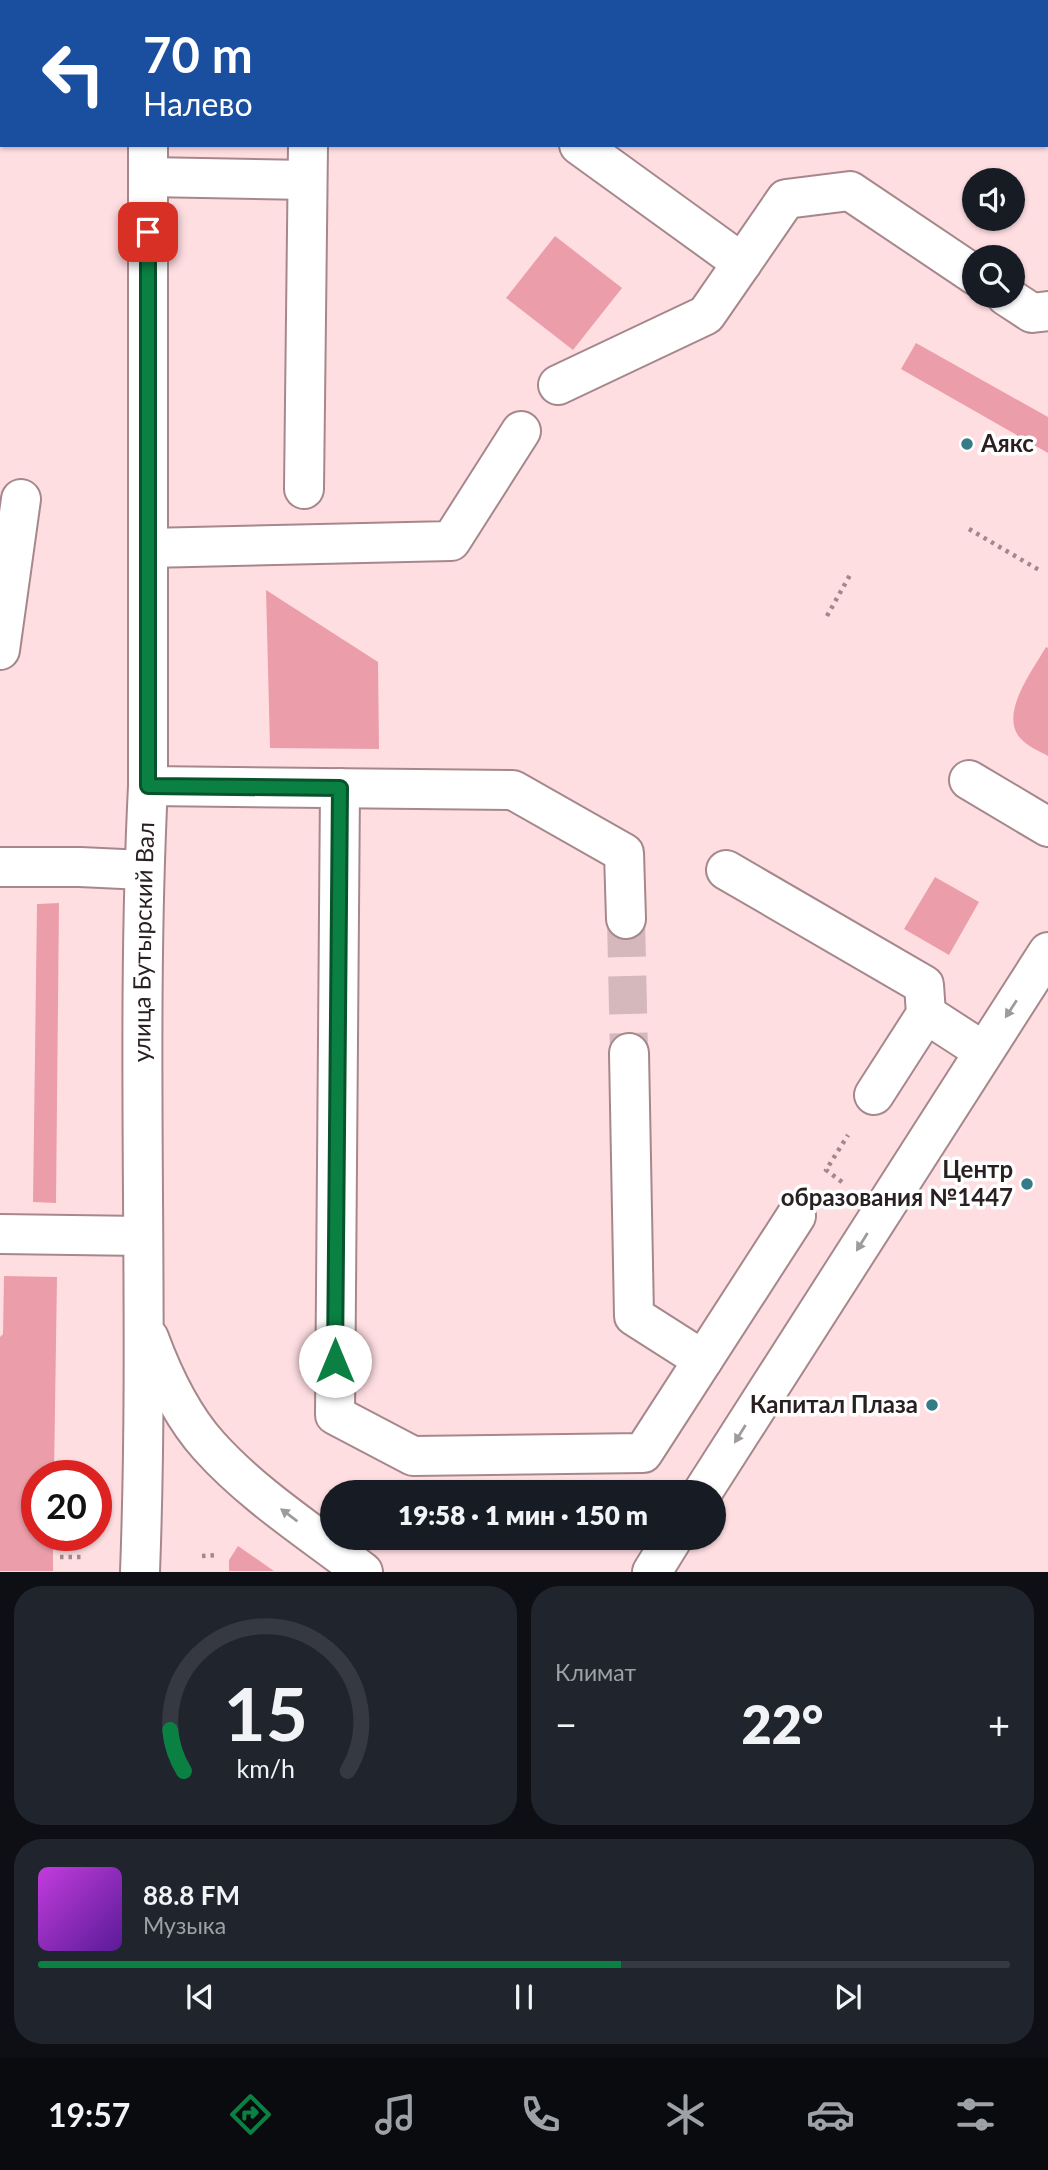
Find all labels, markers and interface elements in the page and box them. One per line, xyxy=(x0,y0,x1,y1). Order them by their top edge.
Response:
text: 70 m xyxy=(143,25,253,83)
icon: left xyxy=(28,28,119,119)
text: Налево xyxy=(143,84,253,123)
map controls xyxy=(962,168,1025,308)
button: sound xyxy=(962,168,1025,231)
pin xyxy=(118,202,178,262)
icon: arrive xyxy=(129,213,167,251)
button: search xyxy=(962,245,1025,308)
place label: Аякс xyxy=(980,428,1034,457)
marker: Аякс xyxy=(959,436,975,452)
street label: улица Бутырский Вал xyxy=(126,821,159,1062)
one-way arrow xyxy=(1004,1000,1018,1018)
place label: Центр образования №1447 xyxy=(781,1154,1013,1211)
marker: Центр образования №1447 xyxy=(1019,1176,1035,1192)
one-way arrow xyxy=(855,1233,869,1251)
position arrow xyxy=(298,1324,372,1398)
place label: Капитал Плаза xyxy=(750,1389,918,1418)
marker: Капитал Плаза xyxy=(924,1397,940,1413)
one-way arrow xyxy=(733,1424,746,1444)
speed limit sign: 20 xyxy=(21,1460,112,1551)
text: 19:58 · 1 мин · 150 m xyxy=(398,1499,648,1531)
one-way arrow xyxy=(281,1508,299,1523)
text: Климат xyxy=(555,1658,636,1686)
text: 15 xyxy=(223,1670,308,1758)
text: 22° xyxy=(742,1693,823,1755)
text: − xyxy=(555,1701,577,1747)
text: + xyxy=(988,1701,1010,1747)
text: km/h xyxy=(236,1753,295,1783)
text: 88.8 FM xyxy=(143,1879,240,1911)
text: Музыка xyxy=(143,1911,226,1939)
icon: previous xyxy=(181,1978,219,2016)
icon: pause xyxy=(505,1978,543,2016)
icon: next xyxy=(829,1978,867,2016)
icon: directions xyxy=(226,2090,275,2139)
icon: music xyxy=(371,2090,420,2139)
icon: phone xyxy=(516,2090,565,2139)
icon: climate xyxy=(661,2090,710,2139)
icon: car xyxy=(806,2090,855,2139)
icon: filters xyxy=(951,2090,1000,2139)
text: 19:57 xyxy=(48,2095,130,2134)

